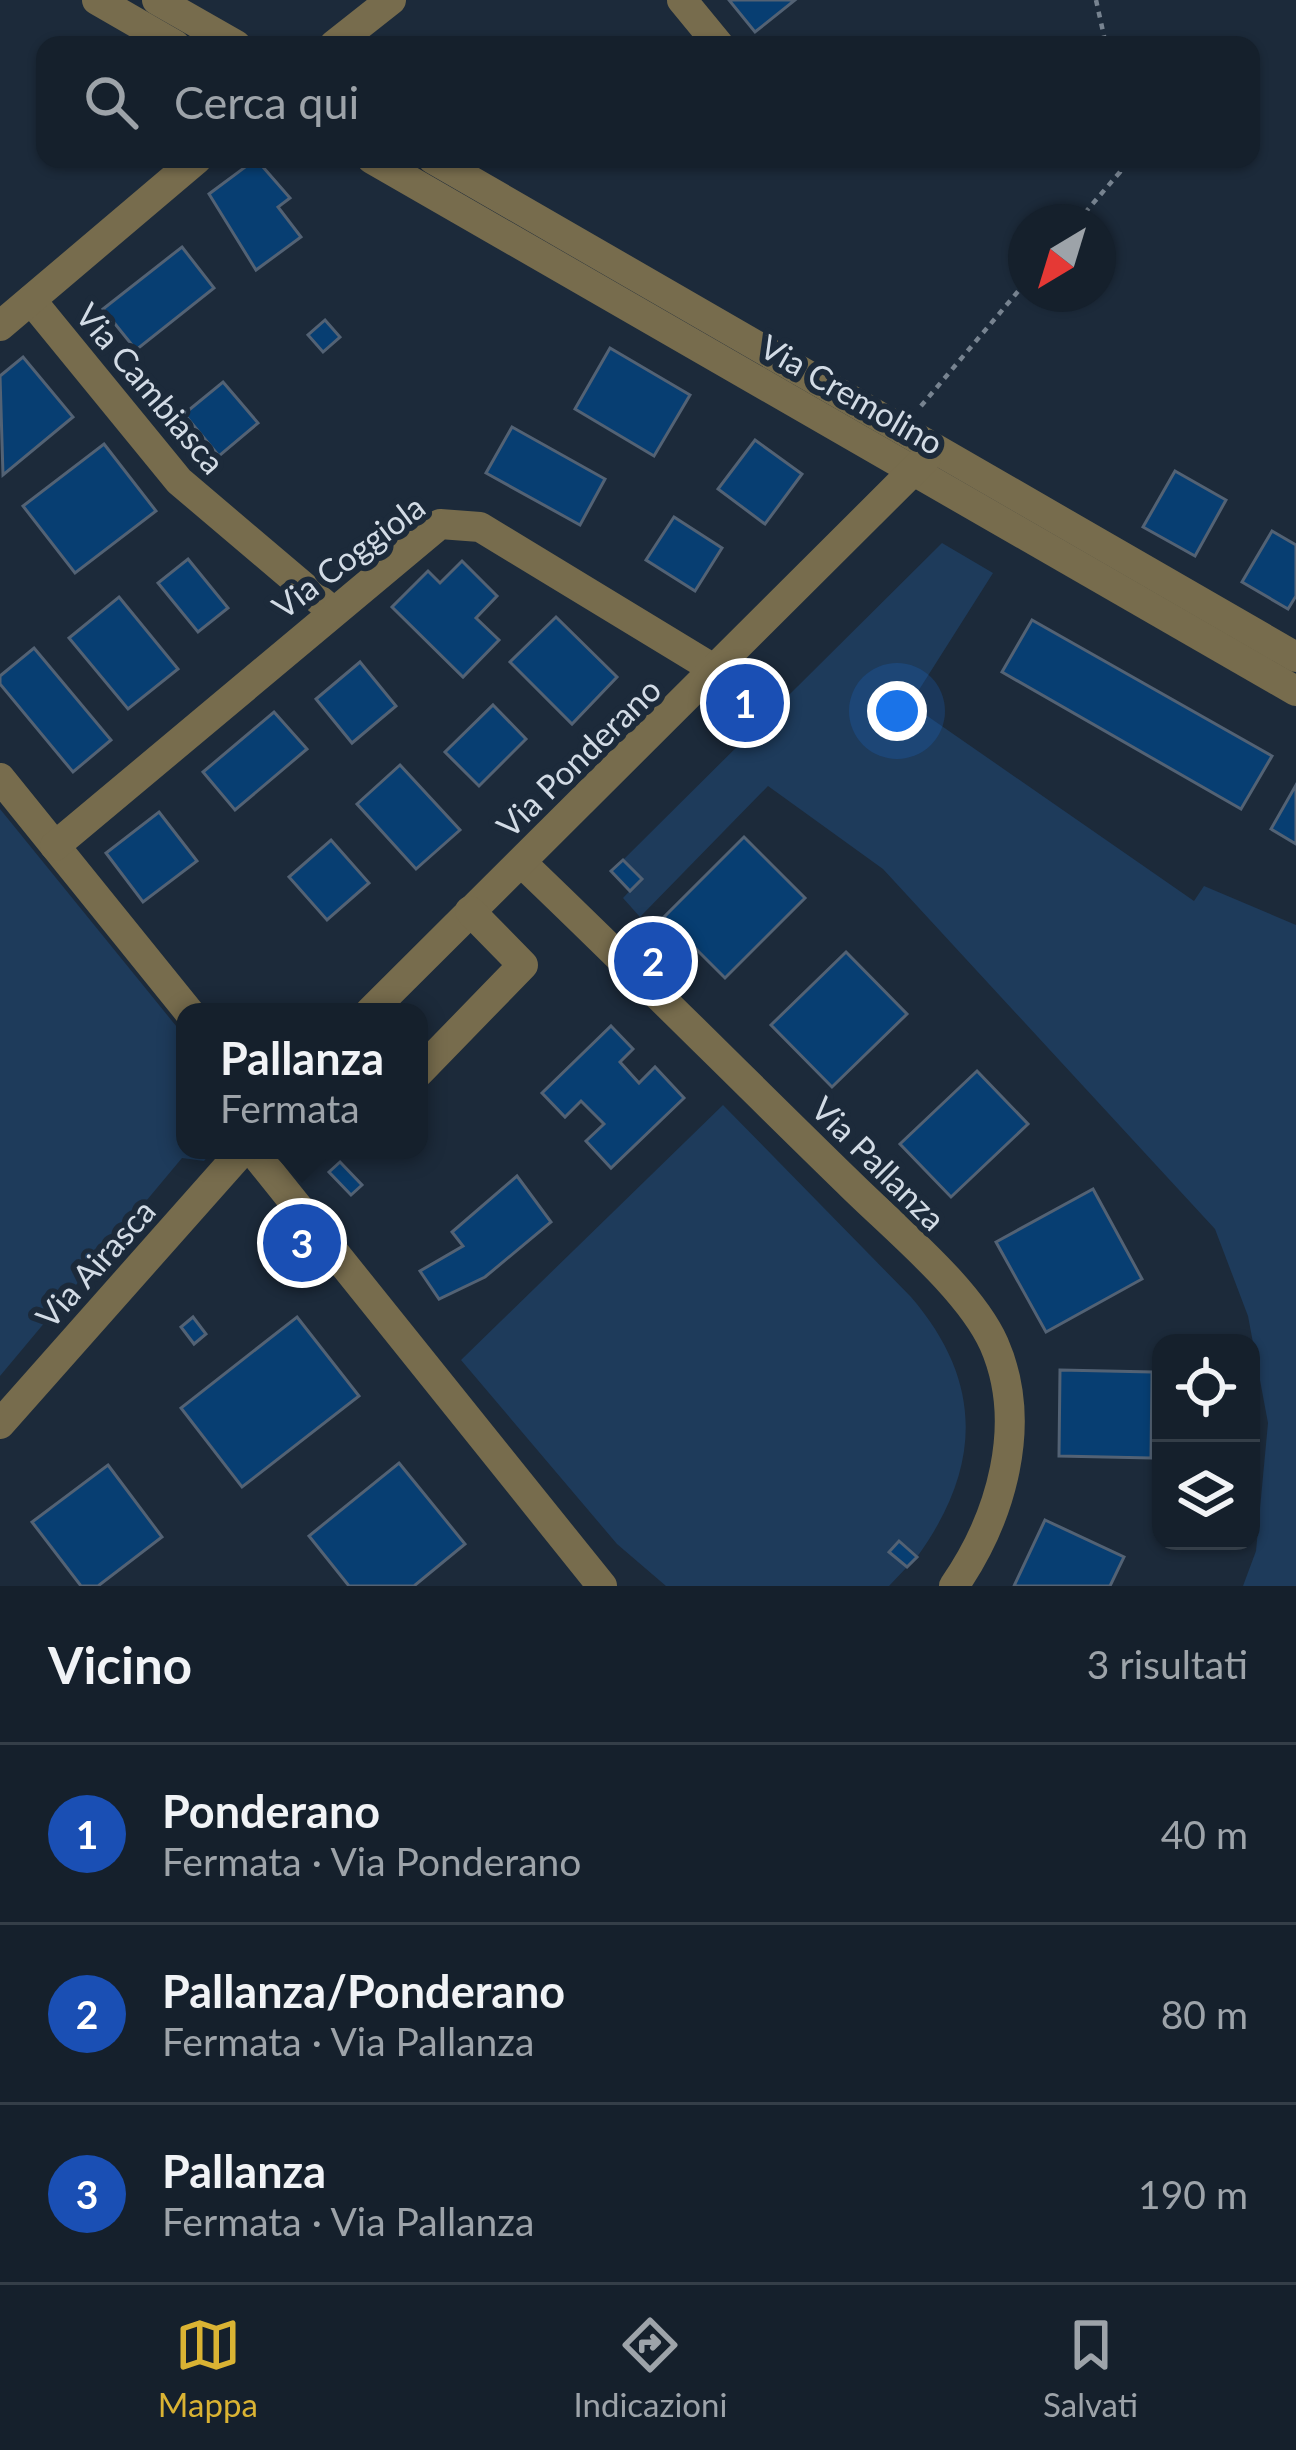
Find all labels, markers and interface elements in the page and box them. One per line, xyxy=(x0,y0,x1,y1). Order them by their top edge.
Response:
search box xyxy=(36,36,1260,168)
icon: search xyxy=(78,69,144,135)
text: Cerca qui xyxy=(174,75,359,129)
north arrow xyxy=(1008,204,1116,312)
street label: Via Cambiasca xyxy=(68,295,234,481)
street label: Via Cremolino xyxy=(753,326,951,462)
street label: Via Coggiola xyxy=(264,486,432,626)
pin: 1 xyxy=(706,658,784,748)
street label: Via Ponderano xyxy=(488,669,668,845)
your location xyxy=(867,681,927,741)
pin: 2 xyxy=(614,916,692,1006)
popup xyxy=(176,1003,428,1159)
text: Pallanza xyxy=(220,1031,384,1085)
text: Fermata xyxy=(220,1085,360,1131)
street label: Via Pallanza xyxy=(804,1088,954,1238)
street label: Via Airasca xyxy=(27,1191,163,1335)
pin: 3 xyxy=(263,1198,341,1288)
map controls xyxy=(1152,1334,1260,1550)
button: locate xyxy=(1152,1334,1260,1442)
button: layers xyxy=(1152,1442,1260,1550)
text: Vicino xyxy=(48,1634,192,1695)
text: 3 risultati xyxy=(1087,1641,1248,1687)
text: Ponderano xyxy=(162,1784,380,1838)
text: 1 xyxy=(76,1811,98,1857)
text: 40 m xyxy=(1161,1811,1248,1857)
text: Fermata · Via Ponderano xyxy=(162,1838,581,1884)
text: Pallanza/Ponderano xyxy=(162,1964,565,2018)
text: 2 xyxy=(76,1991,98,2037)
text: 80 m xyxy=(1161,1991,1248,2037)
text: Fermata · Via Pallanza xyxy=(162,2018,534,2064)
text: Pallanza xyxy=(162,2144,326,2198)
text: 3 xyxy=(76,2171,98,2217)
text: 190 m xyxy=(1138,2171,1248,2217)
text: Fermata · Via Pallanza xyxy=(162,2198,534,2244)
tab: Mappa xyxy=(158,2312,258,2424)
tab: Indicazioni xyxy=(574,2312,727,2424)
tab: Salvati xyxy=(1043,2312,1138,2424)

